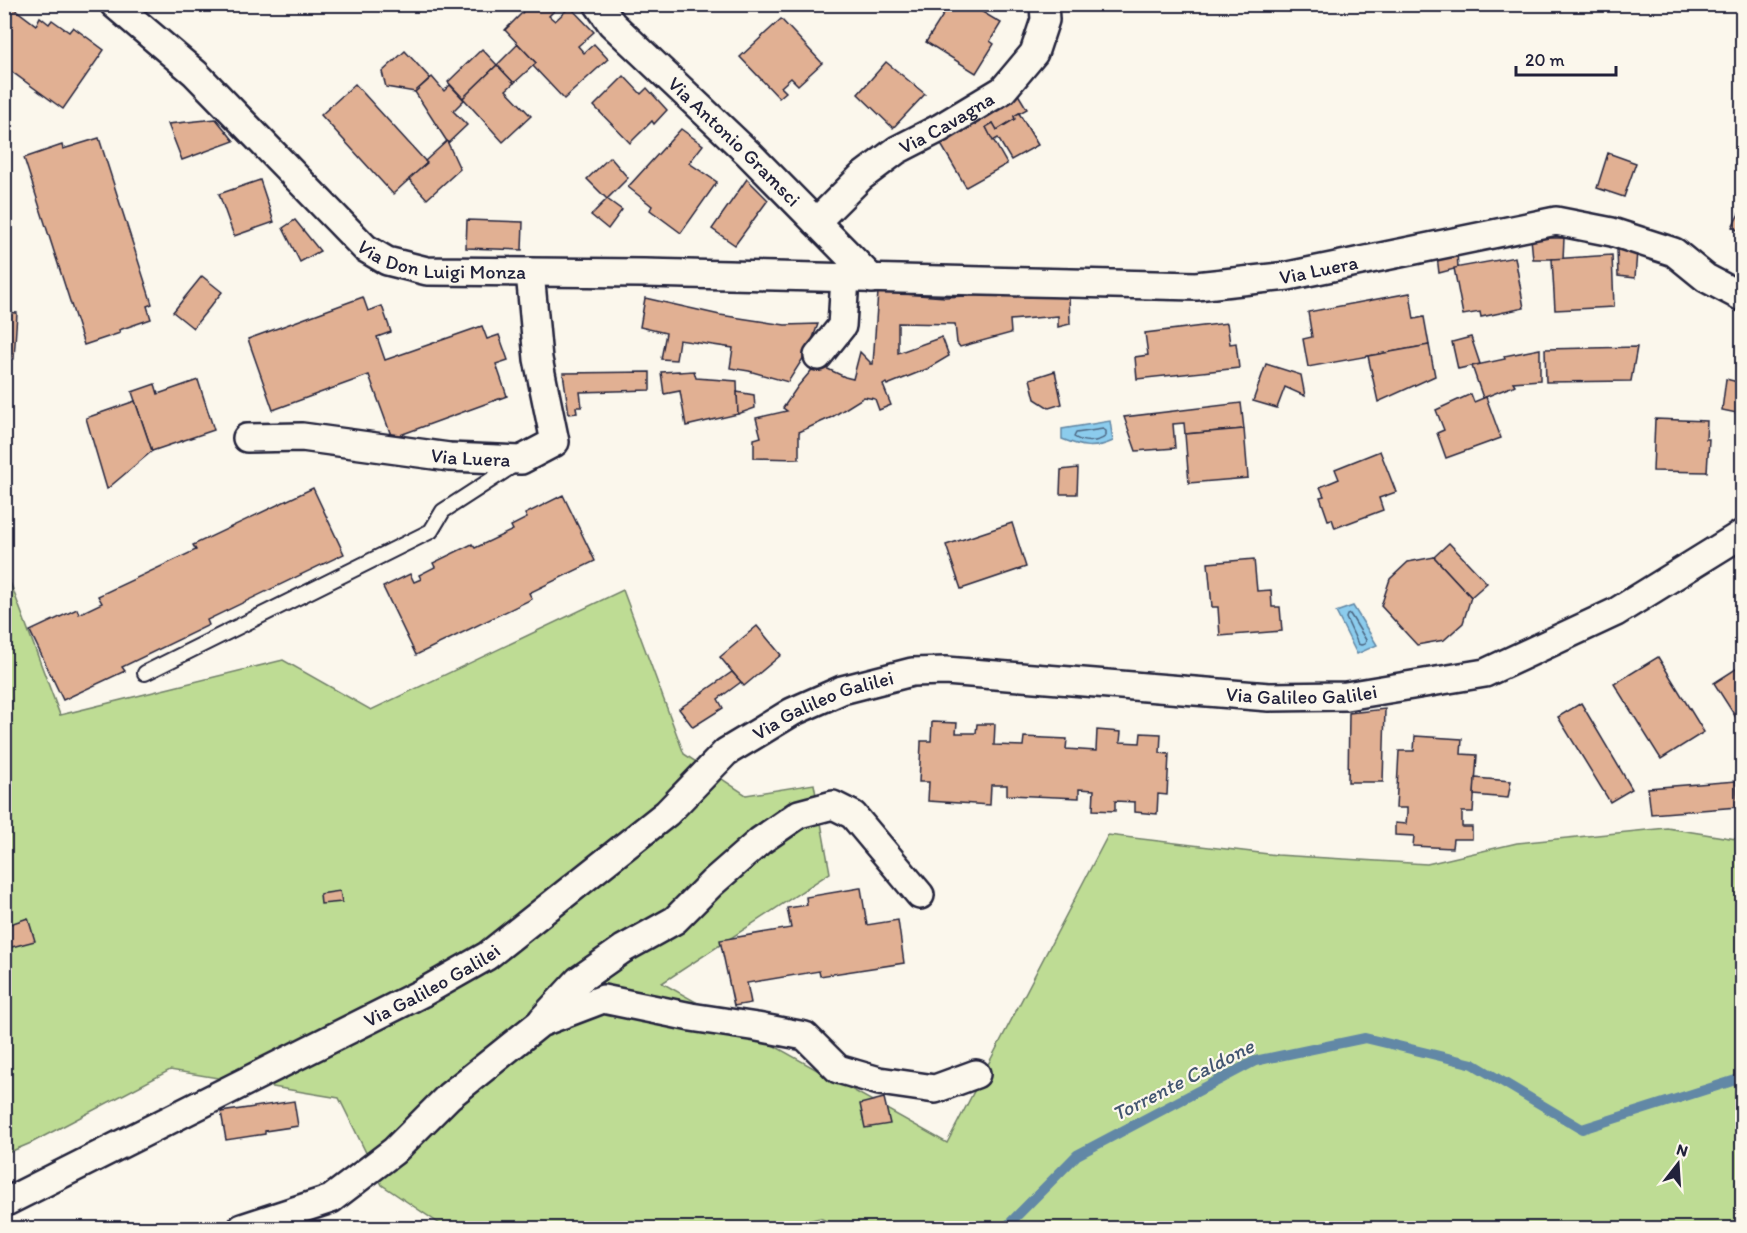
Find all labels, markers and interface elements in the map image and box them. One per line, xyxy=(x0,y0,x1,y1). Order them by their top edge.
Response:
scale bar xyxy=(1516,39,1616,77)
text: 20 m xyxy=(1525,49,1565,71)
street label: Via Antonio Gramsci xyxy=(663,71,806,211)
street label: Via Cavagna xyxy=(895,86,998,159)
street label: Via Don Luigi Monza xyxy=(352,235,526,284)
street label: Via Luera xyxy=(1278,250,1360,289)
street label: Via Luera xyxy=(429,443,511,472)
street label: Via Galileo Galilei xyxy=(748,665,896,745)
street label: Via Galileo Galilei xyxy=(1225,679,1379,709)
street label: Via Galileo Galilei xyxy=(360,938,505,1032)
water label: Torrente Caldone xyxy=(1108,1033,1259,1126)
north arrow xyxy=(1648,1134,1708,1194)
text: N xyxy=(1674,1139,1690,1161)

